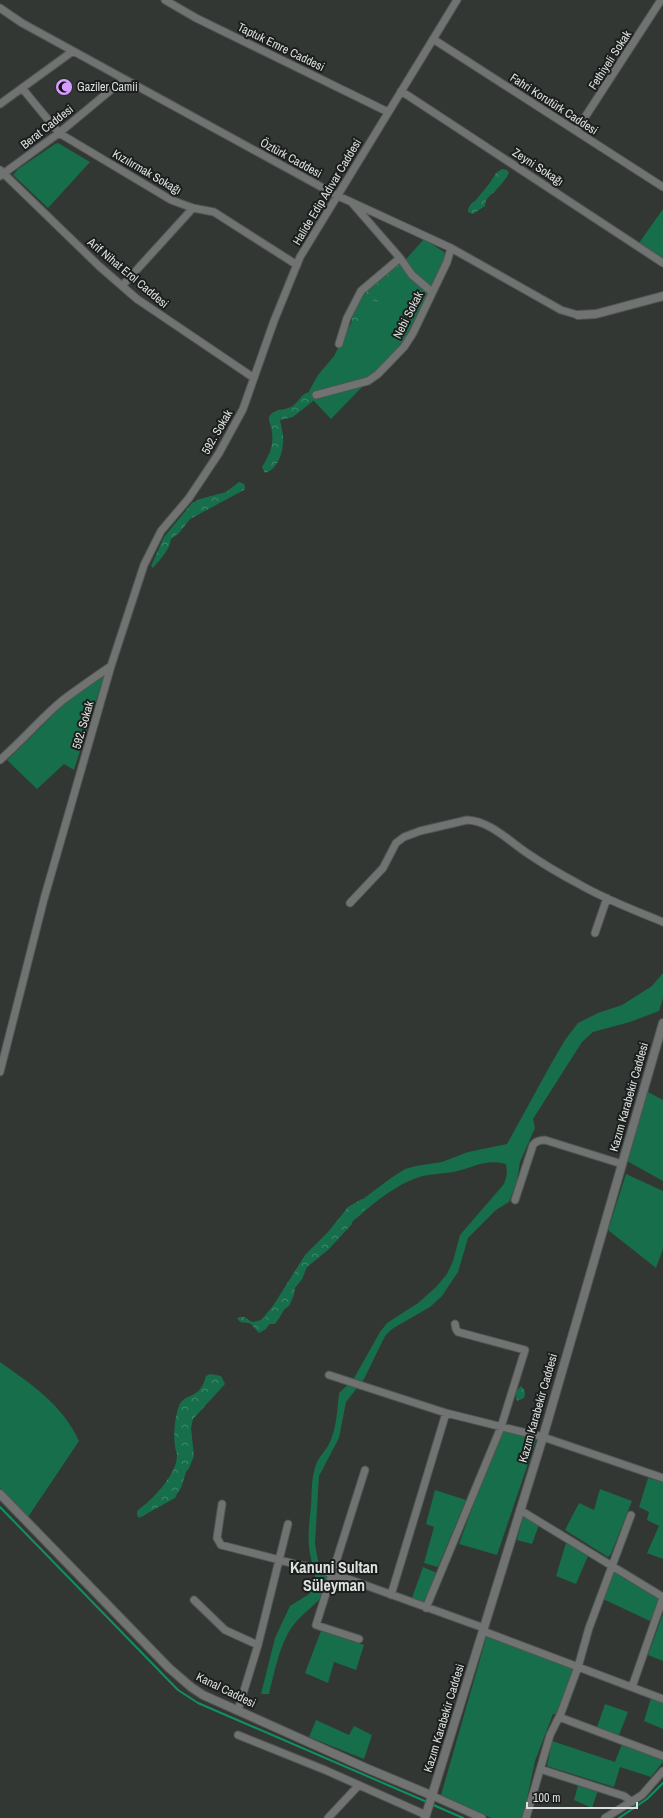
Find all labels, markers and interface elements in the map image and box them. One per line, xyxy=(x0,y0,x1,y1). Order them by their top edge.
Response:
street label: Taptuk Emre Caddesi xyxy=(235,19,327,75)
street label: Fethiyeli Sokak xyxy=(585,27,635,93)
street label: Fahri Korutürk Caddesi xyxy=(507,70,601,138)
mosque icon: Gaziler Camii xyxy=(54,77,74,97)
place label: Gaziler Camii xyxy=(77,79,138,95)
street label: Berat Caddesi xyxy=(17,101,77,153)
street label: Öztürk Caddesi xyxy=(257,134,325,182)
street label: Halide Edip Adıvar Caddesi xyxy=(289,136,365,248)
street label: Zeyni Sokağı xyxy=(509,144,567,190)
street label: Kızılırmak Sokağı xyxy=(110,146,184,198)
street label: Arif Nihat Erol Caddesi xyxy=(83,234,172,312)
street label: Nebi Sokak xyxy=(389,289,427,341)
street label: 592. Sokak xyxy=(198,407,236,457)
street label: 592. Sokak xyxy=(69,699,97,751)
street label: Kazım Karabekir Caddesi xyxy=(606,1041,652,1153)
street label: Kazım Karabekir Caddesi xyxy=(515,1352,561,1464)
district label: Kanuni Sultan Süleyman xyxy=(290,1556,378,1596)
street label: Kazım Karabekir Caddesi xyxy=(420,1662,468,1774)
street label: Kanal Caddesi xyxy=(193,1669,259,1711)
scale bar xyxy=(527,1784,637,1810)
text: 100 m xyxy=(533,1790,560,1806)

